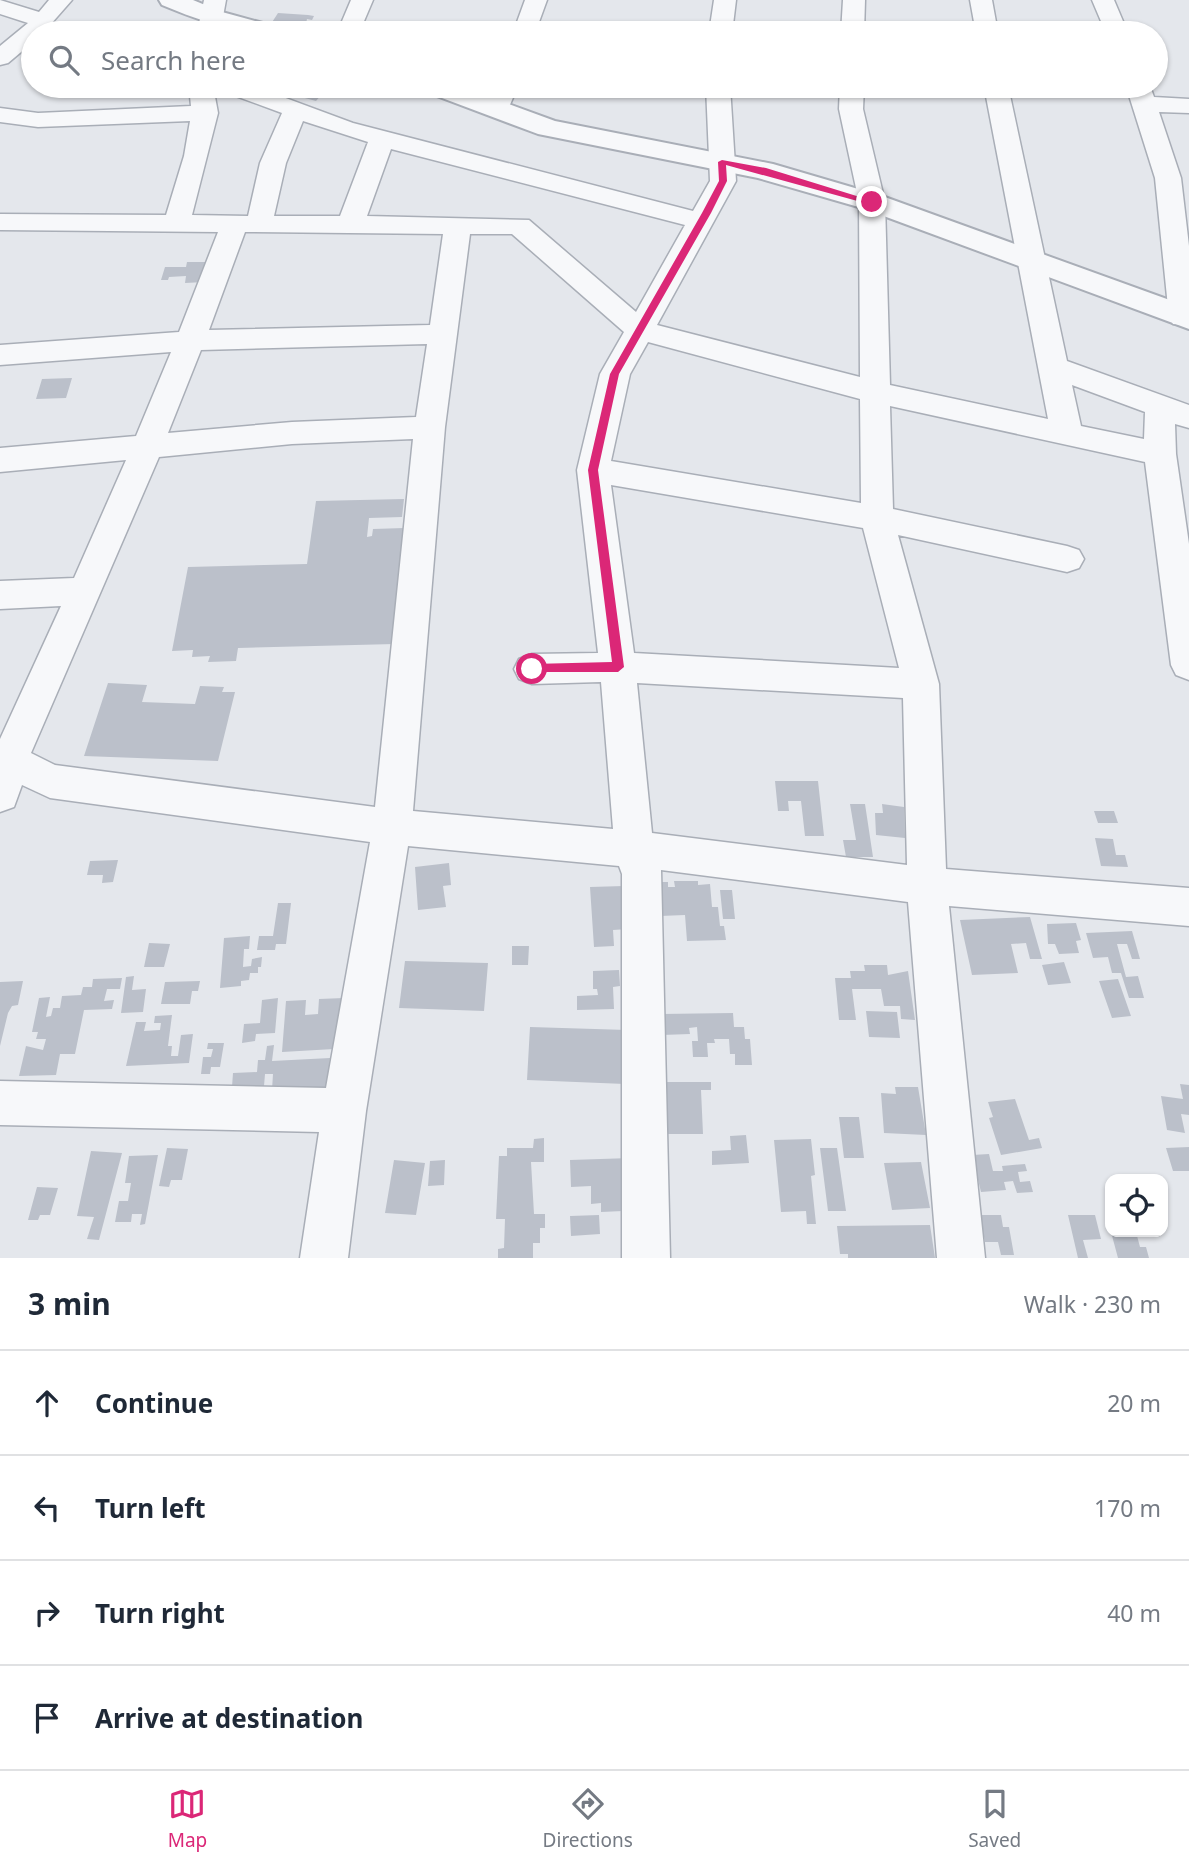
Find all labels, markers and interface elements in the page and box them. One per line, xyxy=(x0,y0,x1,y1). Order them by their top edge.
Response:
search box xyxy=(21,21,1168,98)
icon: search xyxy=(45,41,83,79)
text: Search here xyxy=(101,42,246,78)
route end xyxy=(856,186,887,217)
route start xyxy=(516,653,547,684)
map controls xyxy=(1105,1174,1168,1237)
button: locate xyxy=(1105,1174,1168,1237)
text: 3 min xyxy=(28,1283,111,1324)
text: Walk · 230 m xyxy=(1024,1288,1161,1320)
icon: ahead xyxy=(28,1384,66,1422)
text: Continue xyxy=(95,1385,213,1421)
text: 20 m xyxy=(1107,1387,1161,1419)
icon: left xyxy=(28,1489,66,1527)
text: Turn left xyxy=(95,1490,206,1526)
text: 170 m xyxy=(1094,1492,1161,1524)
icon: right xyxy=(28,1594,66,1632)
text: Turn right xyxy=(95,1595,225,1631)
text: 40 m xyxy=(1107,1597,1161,1629)
icon: arrive xyxy=(28,1699,66,1737)
text: Arrive at destination xyxy=(95,1700,364,1736)
tab: Map xyxy=(168,1785,207,1853)
tab: Directions xyxy=(543,1785,633,1853)
tab: Saved xyxy=(968,1785,1021,1853)

